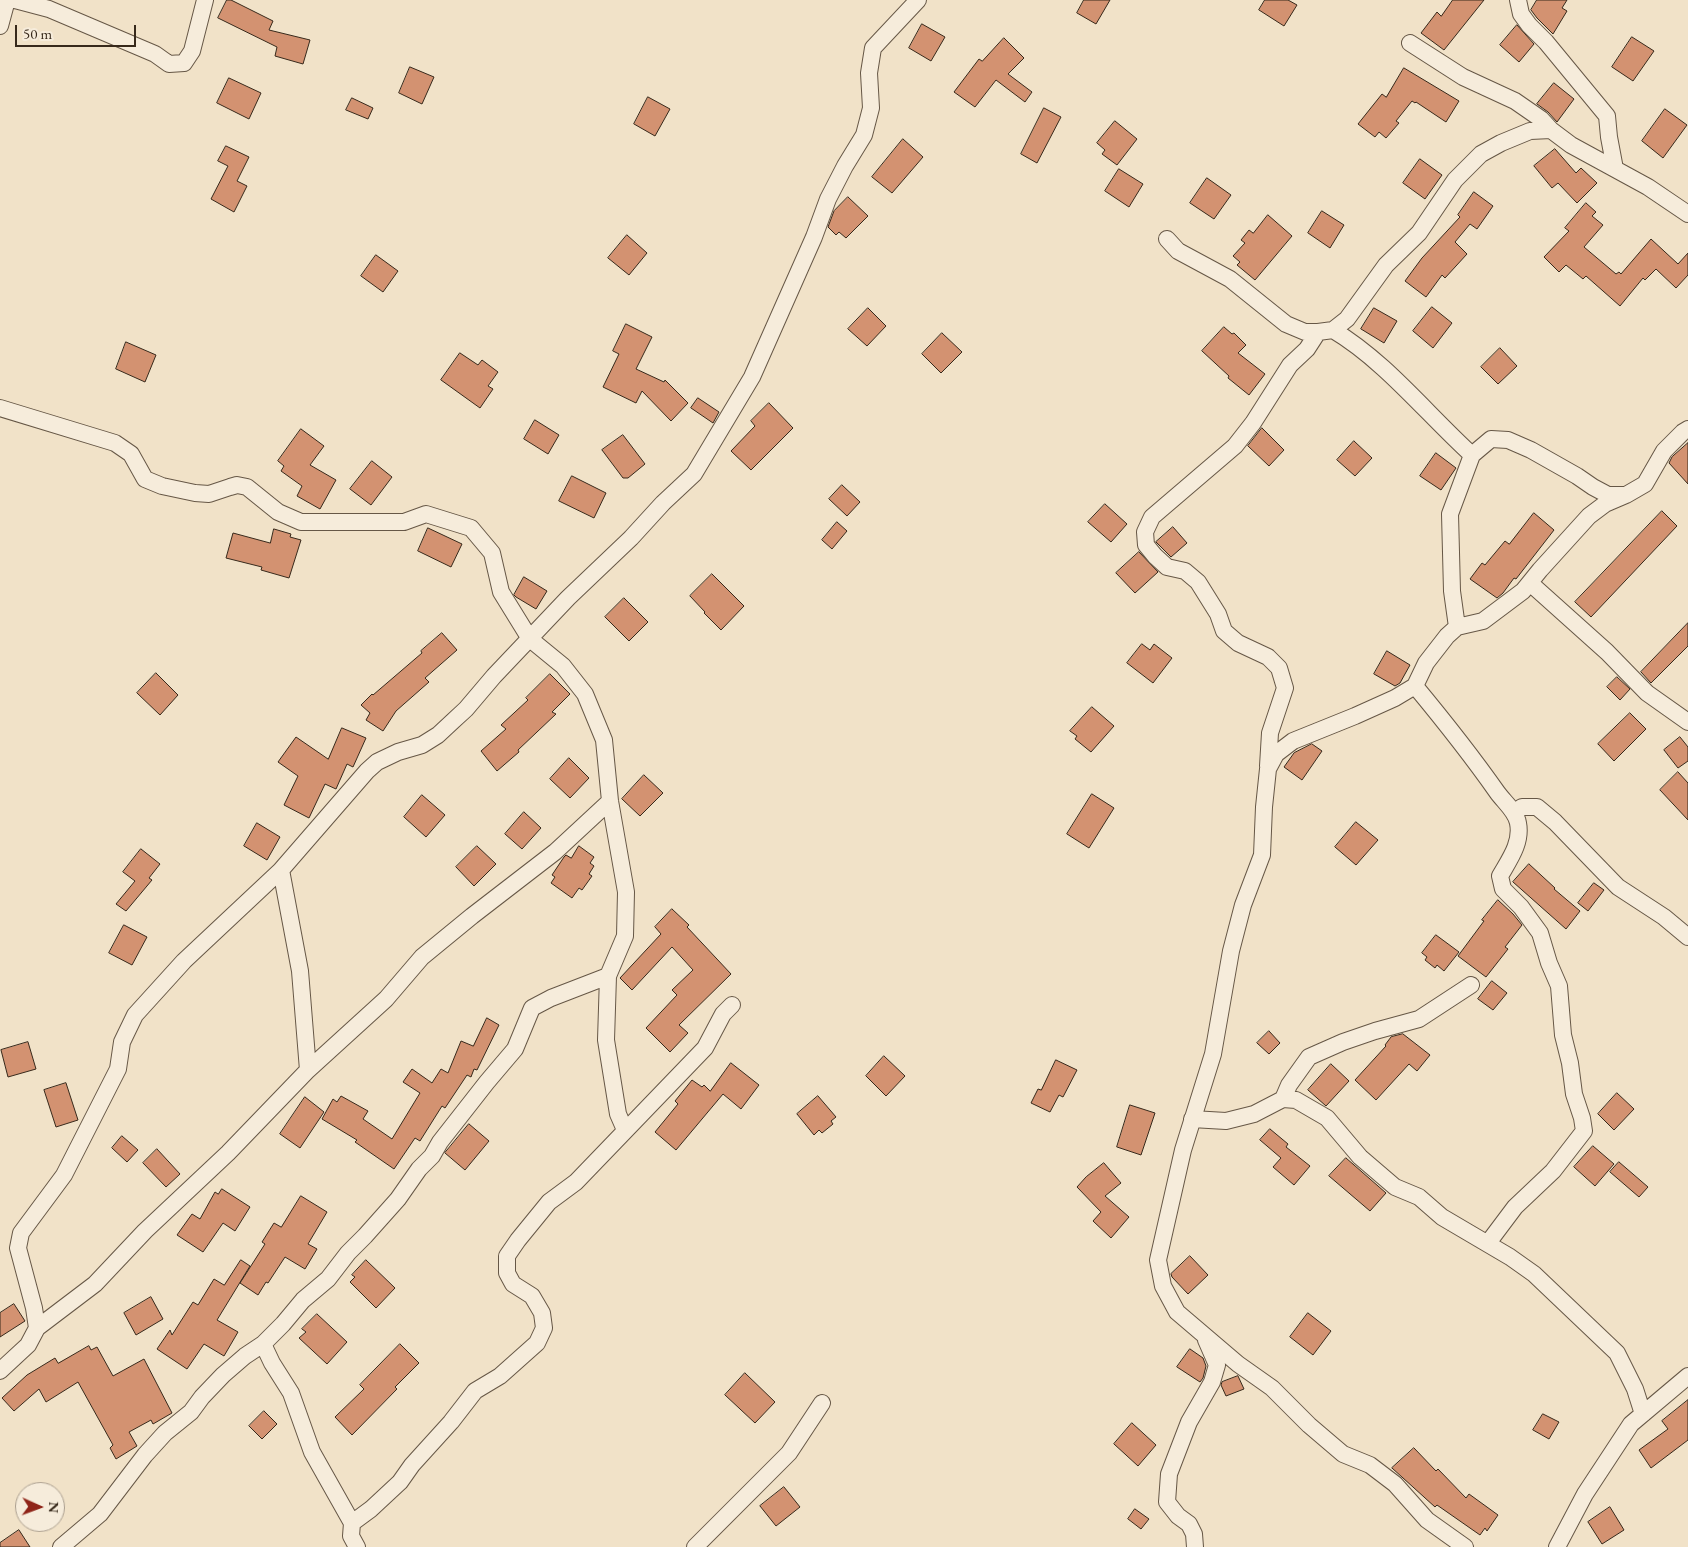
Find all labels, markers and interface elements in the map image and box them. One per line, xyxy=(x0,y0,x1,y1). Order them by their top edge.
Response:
scale bar xyxy=(18,15,139,47)
text: 50 m xyxy=(23,24,52,43)
north arrow xyxy=(15,1482,65,1532)
text: N xyxy=(45,1502,63,1513)

